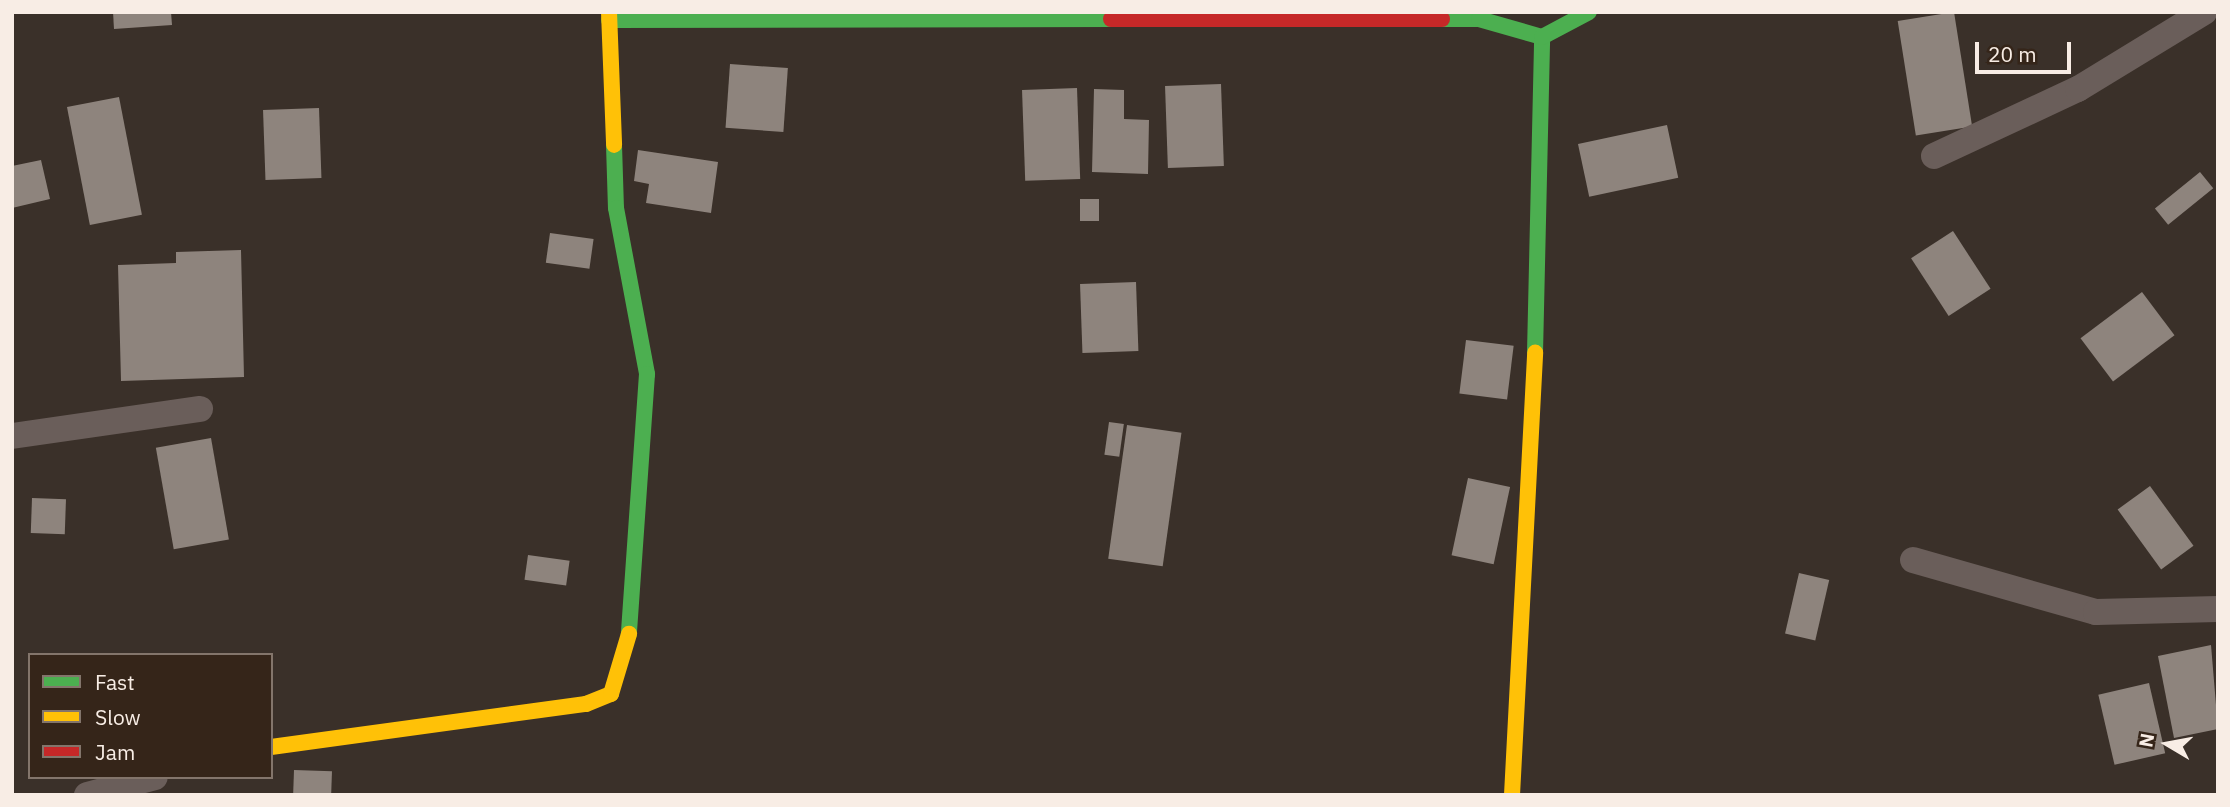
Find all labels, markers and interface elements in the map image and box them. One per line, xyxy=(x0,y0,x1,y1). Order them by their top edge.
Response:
scale bar xyxy=(1978,28,2074,72)
text: 20 m xyxy=(1988,40,2037,68)
legend xyxy=(28,653,273,779)
text: Fast xyxy=(95,668,135,696)
text: Slow xyxy=(95,703,141,731)
north arrow xyxy=(2132,709,2202,779)
text: N xyxy=(2133,731,2159,749)
text: Jam xyxy=(95,738,135,766)

